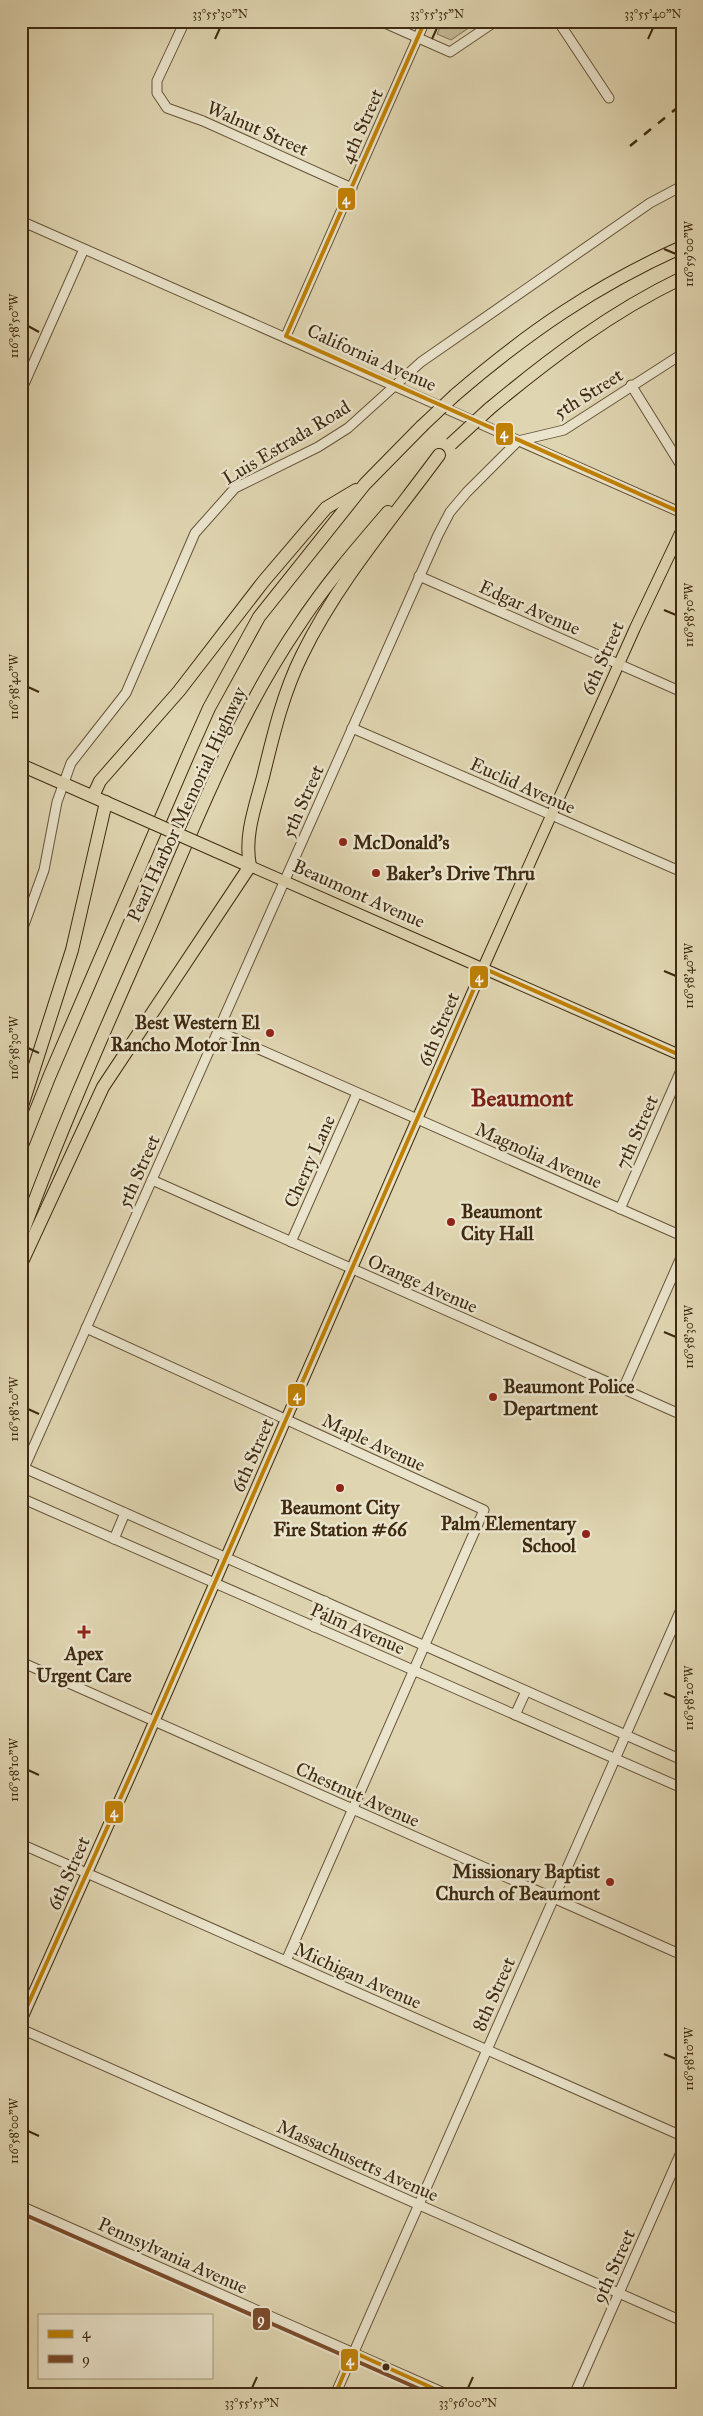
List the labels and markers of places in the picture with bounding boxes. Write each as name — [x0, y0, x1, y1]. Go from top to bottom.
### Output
place label: McDonald's — [353, 831, 450, 854]
marker: McDonald's — [337, 836, 349, 848]
place label: Baker's Drive Thru — [386, 862, 536, 885]
marker: Baker's Drive Thru — [370, 867, 382, 879]
place label: Best Western El Rancho Motor Inn — [111, 1011, 261, 1056]
marker: Best Western El Rancho Motor Inn — [264, 1027, 276, 1039]
place label: Beaumont City Hall — [461, 1200, 542, 1246]
marker: Beaumont City Hall — [445, 1216, 457, 1228]
place label: Beaumont Police Department — [503, 1375, 635, 1421]
marker: Beaumont Police Department — [487, 1391, 499, 1403]
marker: Beaumont City Fire Station #66 — [334, 1482, 346, 1494]
place label: Beaumont City Fire Station #66 — [273, 1496, 408, 1541]
place label: Palm Elementary School — [441, 1512, 577, 1557]
marker: Palm Elementary School — [580, 1528, 592, 1540]
marker: Apex Urgent Care — [77, 1625, 91, 1639]
place label: Apex Urgent Care — [36, 1642, 132, 1688]
place label: Missionary Baptist Church of Beaumont — [435, 1860, 600, 1905]
marker: Missionary Baptist Church of Beaumont — [604, 1876, 616, 1888]
unlabelled marker — [381, 2362, 391, 2372]

